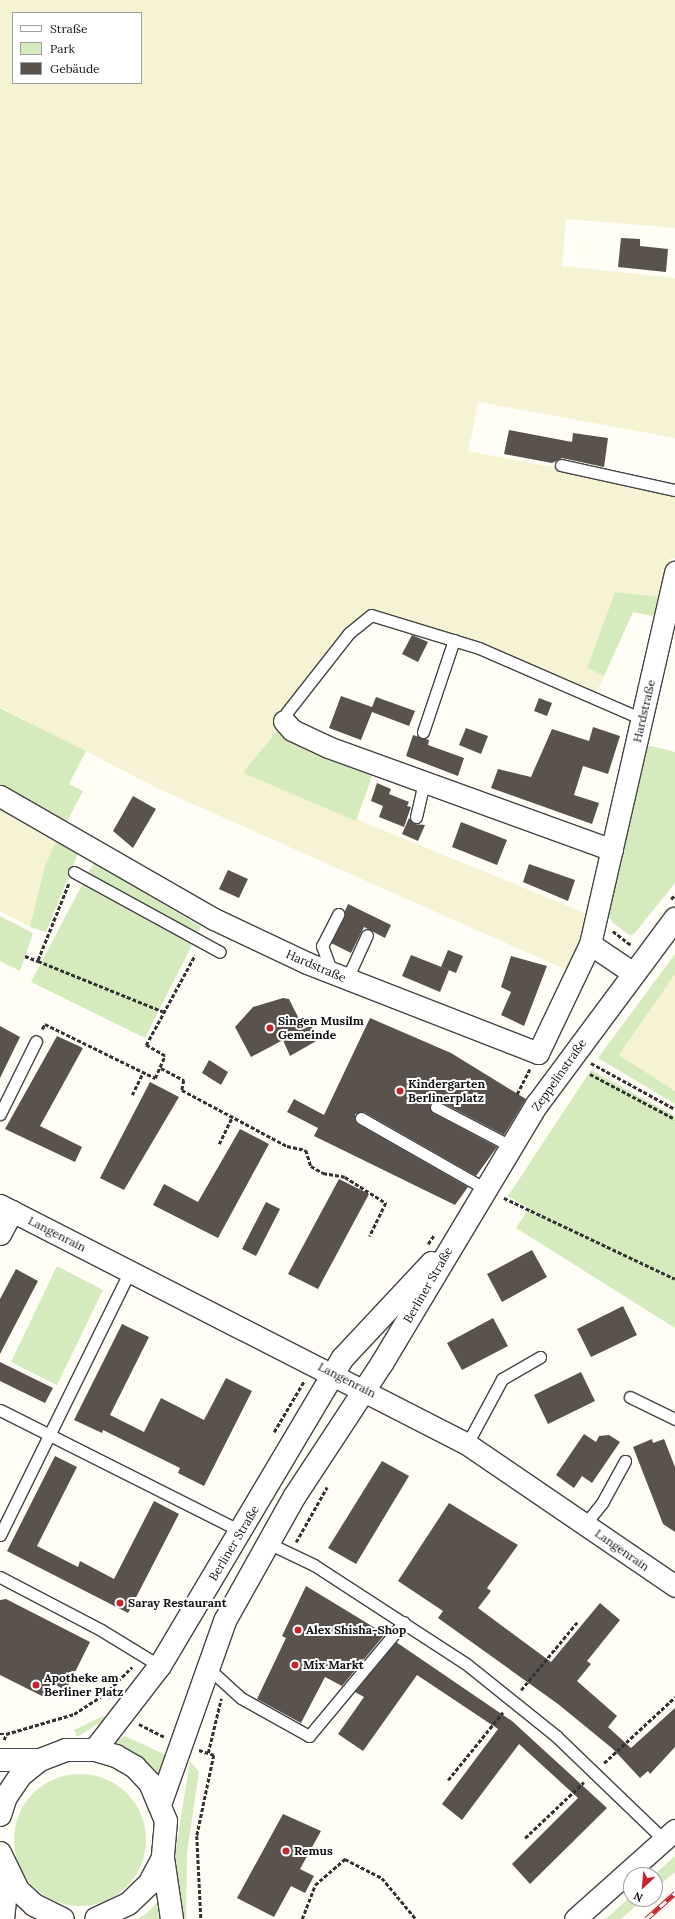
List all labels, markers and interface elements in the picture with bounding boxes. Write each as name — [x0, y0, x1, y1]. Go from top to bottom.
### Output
legend — [12, 12, 142, 84]
text: Straße — [50, 21, 87, 36]
text: Park — [50, 41, 75, 56]
text: Gebäude — [50, 61, 100, 76]
street label: Hardstraße — [630, 678, 658, 744]
street label: Hardstraße — [284, 947, 348, 985]
place label: Singen Musilm Gemeinde — [278, 1014, 364, 1042]
marker: Singen Musilm Gemeinde — [265, 1023, 275, 1033]
street label: Zeppelinstraße — [529, 1036, 589, 1114]
place label: Kindergarten Berlinerplatz — [408, 1077, 485, 1105]
marker: Kindergarten Berlinerplatz — [395, 1086, 405, 1096]
street label: Langenrain — [26, 1213, 88, 1255]
street label: Berliner Straße — [400, 1244, 456, 1326]
street label: Langenrain — [316, 1359, 378, 1401]
street label: Berliner Straße — [206, 1503, 262, 1583]
street label: Langenrain — [592, 1526, 652, 1574]
place label: Saray Restaurant — [128, 1596, 227, 1610]
marker: Saray Restaurant — [115, 1598, 125, 1608]
place label: Alex Shisha-Shop — [306, 1623, 406, 1637]
marker: Alex Shisha-Shop — [293, 1625, 303, 1635]
place label: Mix Markt — [303, 1658, 364, 1672]
marker: Mix Markt — [290, 1660, 300, 1670]
place label: Apotheke am Berliner Platz — [44, 1671, 123, 1699]
marker: Apotheke am Berliner Platz — [31, 1680, 41, 1690]
place label: Remus — [294, 1844, 333, 1858]
marker: Remus — [281, 1846, 291, 1856]
north arrow — [623, 1867, 663, 1907]
text: N — [631, 1889, 645, 1905]

